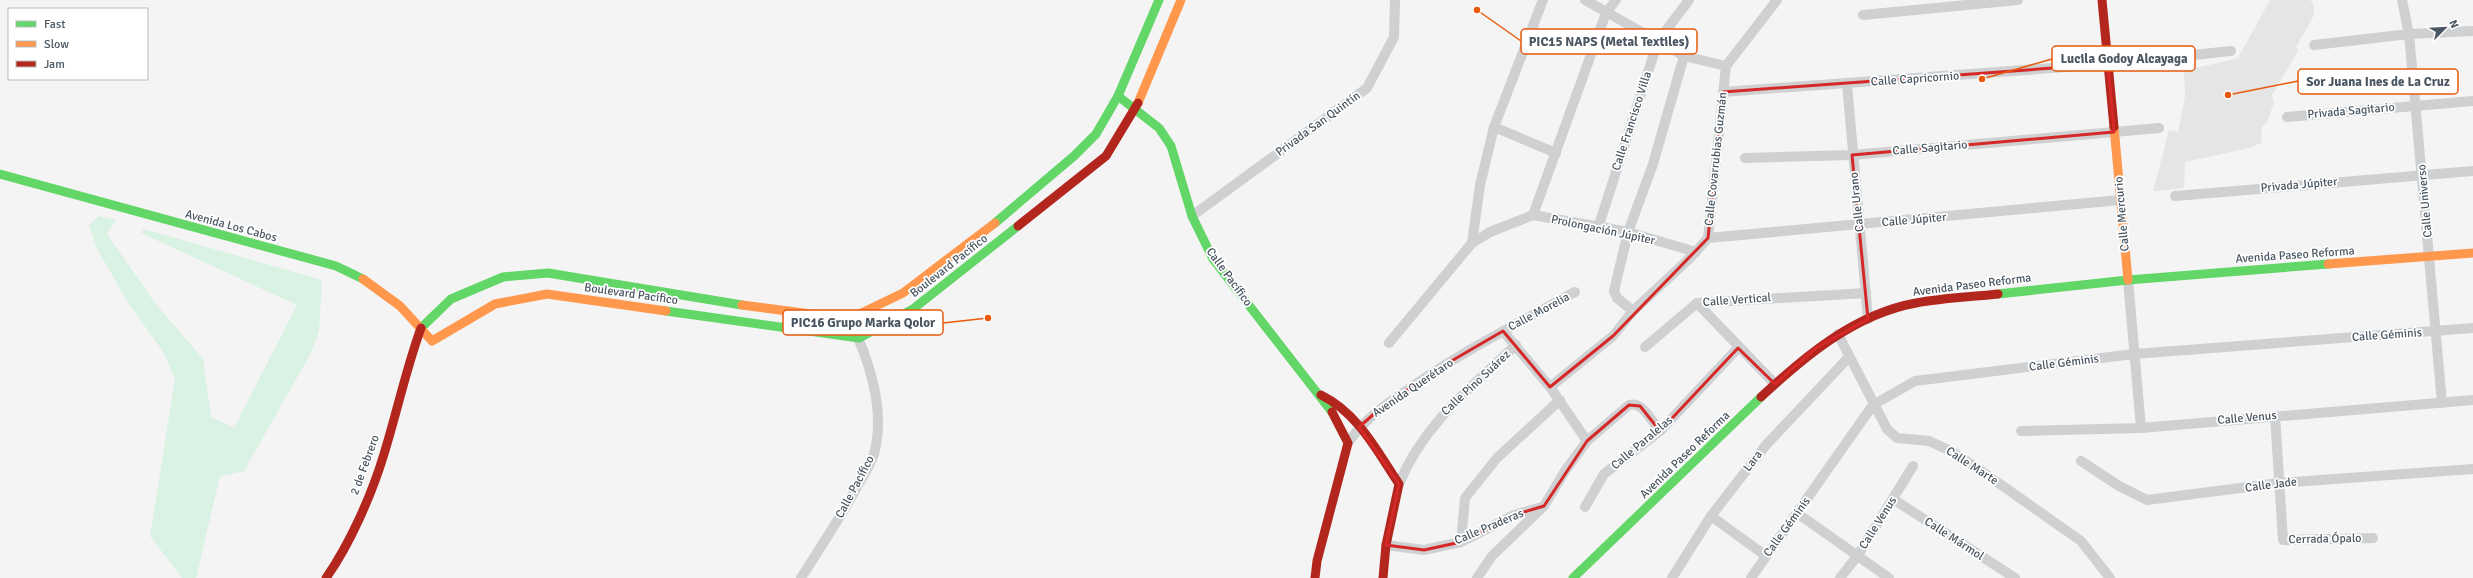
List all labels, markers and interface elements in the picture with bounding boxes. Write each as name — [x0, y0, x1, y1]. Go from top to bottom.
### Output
legend — [8, 8, 148, 80]
north arrow — [2425, 8, 2465, 48]
text: Fast — [44, 17, 65, 32]
text: N — [2446, 18, 2461, 30]
callout: PIC15 NAPS (Metal Textiles) — [1521, 29, 1697, 54]
text: PIC15 NAPS (Metal Textiles) — [1529, 34, 1689, 50]
text: Slow — [44, 37, 69, 52]
callout: Lucila Godoy Alcayaga — [2052, 46, 2195, 71]
text: Lucila Godoy Alcayaga — [2060, 51, 2188, 67]
text: Jam — [44, 57, 65, 72]
street label: Calle Capricornio — [1870, 68, 1960, 90]
street label: Calle Francisco Villa — [1609, 69, 1655, 173]
callout: Sor Juana Ines de La Cruz — [2298, 69, 2458, 94]
text: Sor Juana Ines de La Cruz — [2306, 74, 2450, 90]
street label: Privada San Quintín — [1273, 88, 1363, 160]
street label: Calle Covarrubias Guzmán — [1702, 91, 1730, 227]
street label: Privada Sagitario — [2307, 100, 2395, 122]
street label: Calle Sagitario — [1892, 137, 1968, 159]
street label: Calle Universo — [2414, 164, 2436, 238]
street label: Calle Urano — [1846, 171, 1868, 233]
street label: Privada Júpiter — [2260, 174, 2339, 196]
street label: Calle Mercurio — [2111, 176, 2133, 252]
street label: Avenida Los Cabos — [183, 207, 279, 245]
street label: Calle Júpiter — [1881, 210, 1947, 230]
street label: Prolongación Júpiter — [1550, 212, 1657, 248]
street label: Boulevard Pacífico — [907, 231, 991, 301]
street label: Avenida Paseo Reforma — [2235, 243, 2355, 267]
street label: Calle Pacífico — [1203, 245, 1255, 309]
street label: Avenida Paseo Reforma — [1912, 270, 2032, 300]
street label: Boulevard Pacífico — [583, 280, 679, 308]
street label: Calle Morelia — [1506, 290, 1572, 334]
street label: Calle Vertical — [1702, 290, 1772, 310]
callout: PIC16 Grupo Marka Qolor — [783, 310, 943, 335]
text: PIC16 Grupo Marka Qolor — [791, 315, 936, 331]
street label: Calle Géminis — [2351, 325, 2423, 345]
street label: Calle Pino Suárez — [1438, 347, 1514, 419]
street label: Calle Géminis — [2028, 351, 2100, 375]
street label: Avenida Querétaro — [1370, 355, 1456, 421]
street label: Avenida Paseo Reforma — [1637, 408, 1733, 502]
street label: Calle Venus — [2217, 408, 2277, 428]
street label: Calle Paralelas — [1608, 413, 1676, 473]
street label: 2 de Febrero — [347, 433, 383, 497]
street label: Calle Marte — [1943, 444, 2001, 488]
street label: Lara — [1740, 447, 1766, 475]
street label: Calle Pacífico — [832, 453, 878, 521]
street label: Calle Jade — [2244, 474, 2298, 496]
street label: Calle Géminis — [1760, 494, 1814, 560]
street label: Calle Venus — [1856, 494, 1900, 552]
street label: Calle Praderas — [1452, 506, 1526, 548]
street label: Calle Mármol — [1921, 514, 1987, 564]
street label: Cerrada Ópalo — [2288, 531, 2362, 547]

